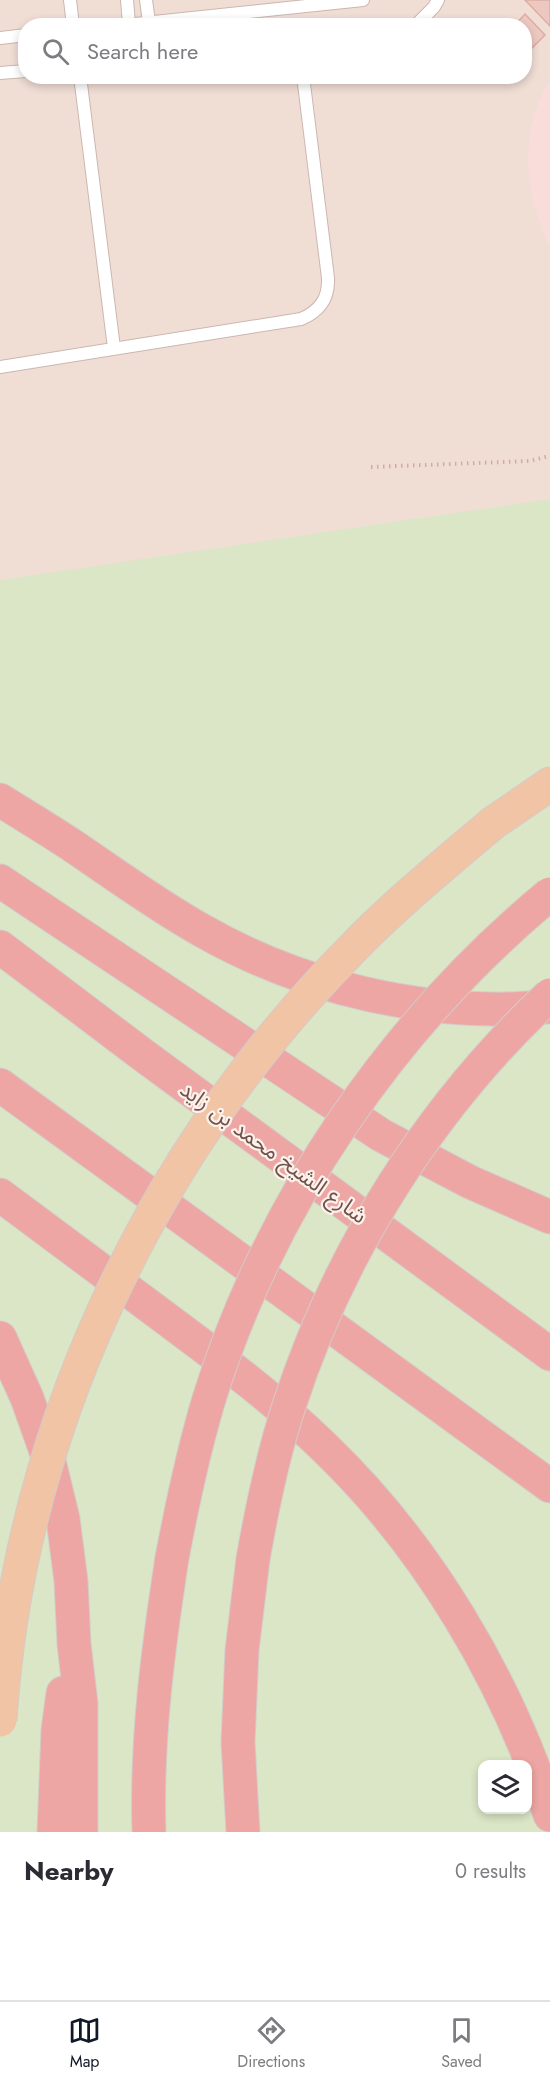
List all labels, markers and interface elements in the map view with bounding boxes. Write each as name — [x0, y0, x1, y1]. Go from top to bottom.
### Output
search box — [18, 18, 532, 84]
icon: search — [39, 35, 72, 68]
text: Search here — [87, 35, 198, 67]
street label: شارع الشيخ محمد بن زايد — [173, 1073, 374, 1232]
map controls — [478, 1760, 532, 1814]
button: layers — [478, 1760, 532, 1814]
text: Nearby — [24, 1852, 113, 1890]
text: 0 results — [455, 1857, 526, 1886]
tab: Map — [68, 2014, 101, 2073]
tab: Directions — [237, 2014, 305, 2073]
tab: Saved — [441, 2014, 482, 2073]

